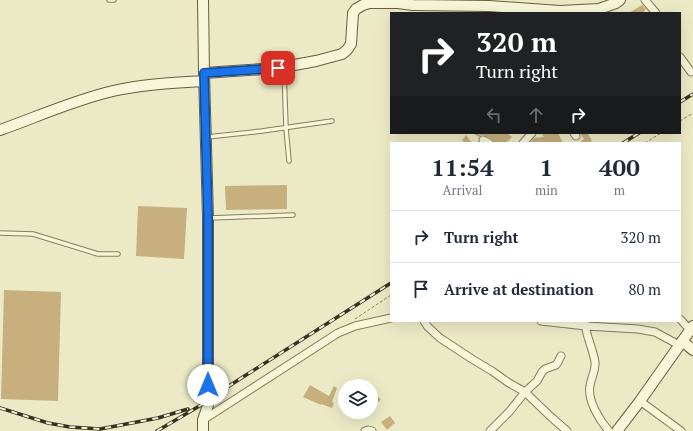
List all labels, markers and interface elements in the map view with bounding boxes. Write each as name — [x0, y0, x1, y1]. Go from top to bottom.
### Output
text: 320 m — [476, 23, 557, 60]
icon: right — [410, 28, 462, 80]
pin — [261, 51, 295, 85]
icon: arrive — [267, 57, 289, 79]
text: Turn right — [476, 59, 558, 83]
icon: left — [483, 104, 505, 126]
icon: ahead — [525, 104, 547, 126]
icon: right — [567, 104, 589, 126]
text: 11:54 — [431, 151, 494, 183]
text: 1 — [540, 151, 553, 183]
text: 400 — [599, 151, 640, 183]
text: Arrival — [443, 181, 482, 199]
text: min — [535, 181, 558, 199]
text: m — [614, 181, 625, 199]
icon: right — [410, 226, 432, 248]
text: Turn right — [444, 227, 519, 247]
text: 320 m — [620, 227, 661, 247]
icon: arrive — [410, 278, 432, 300]
text: Arrive at destination — [444, 279, 594, 299]
text: 80 m — [628, 279, 661, 299]
position arrow — [187, 364, 229, 406]
map controls — [338, 379, 378, 419]
button: layers — [338, 379, 378, 419]

